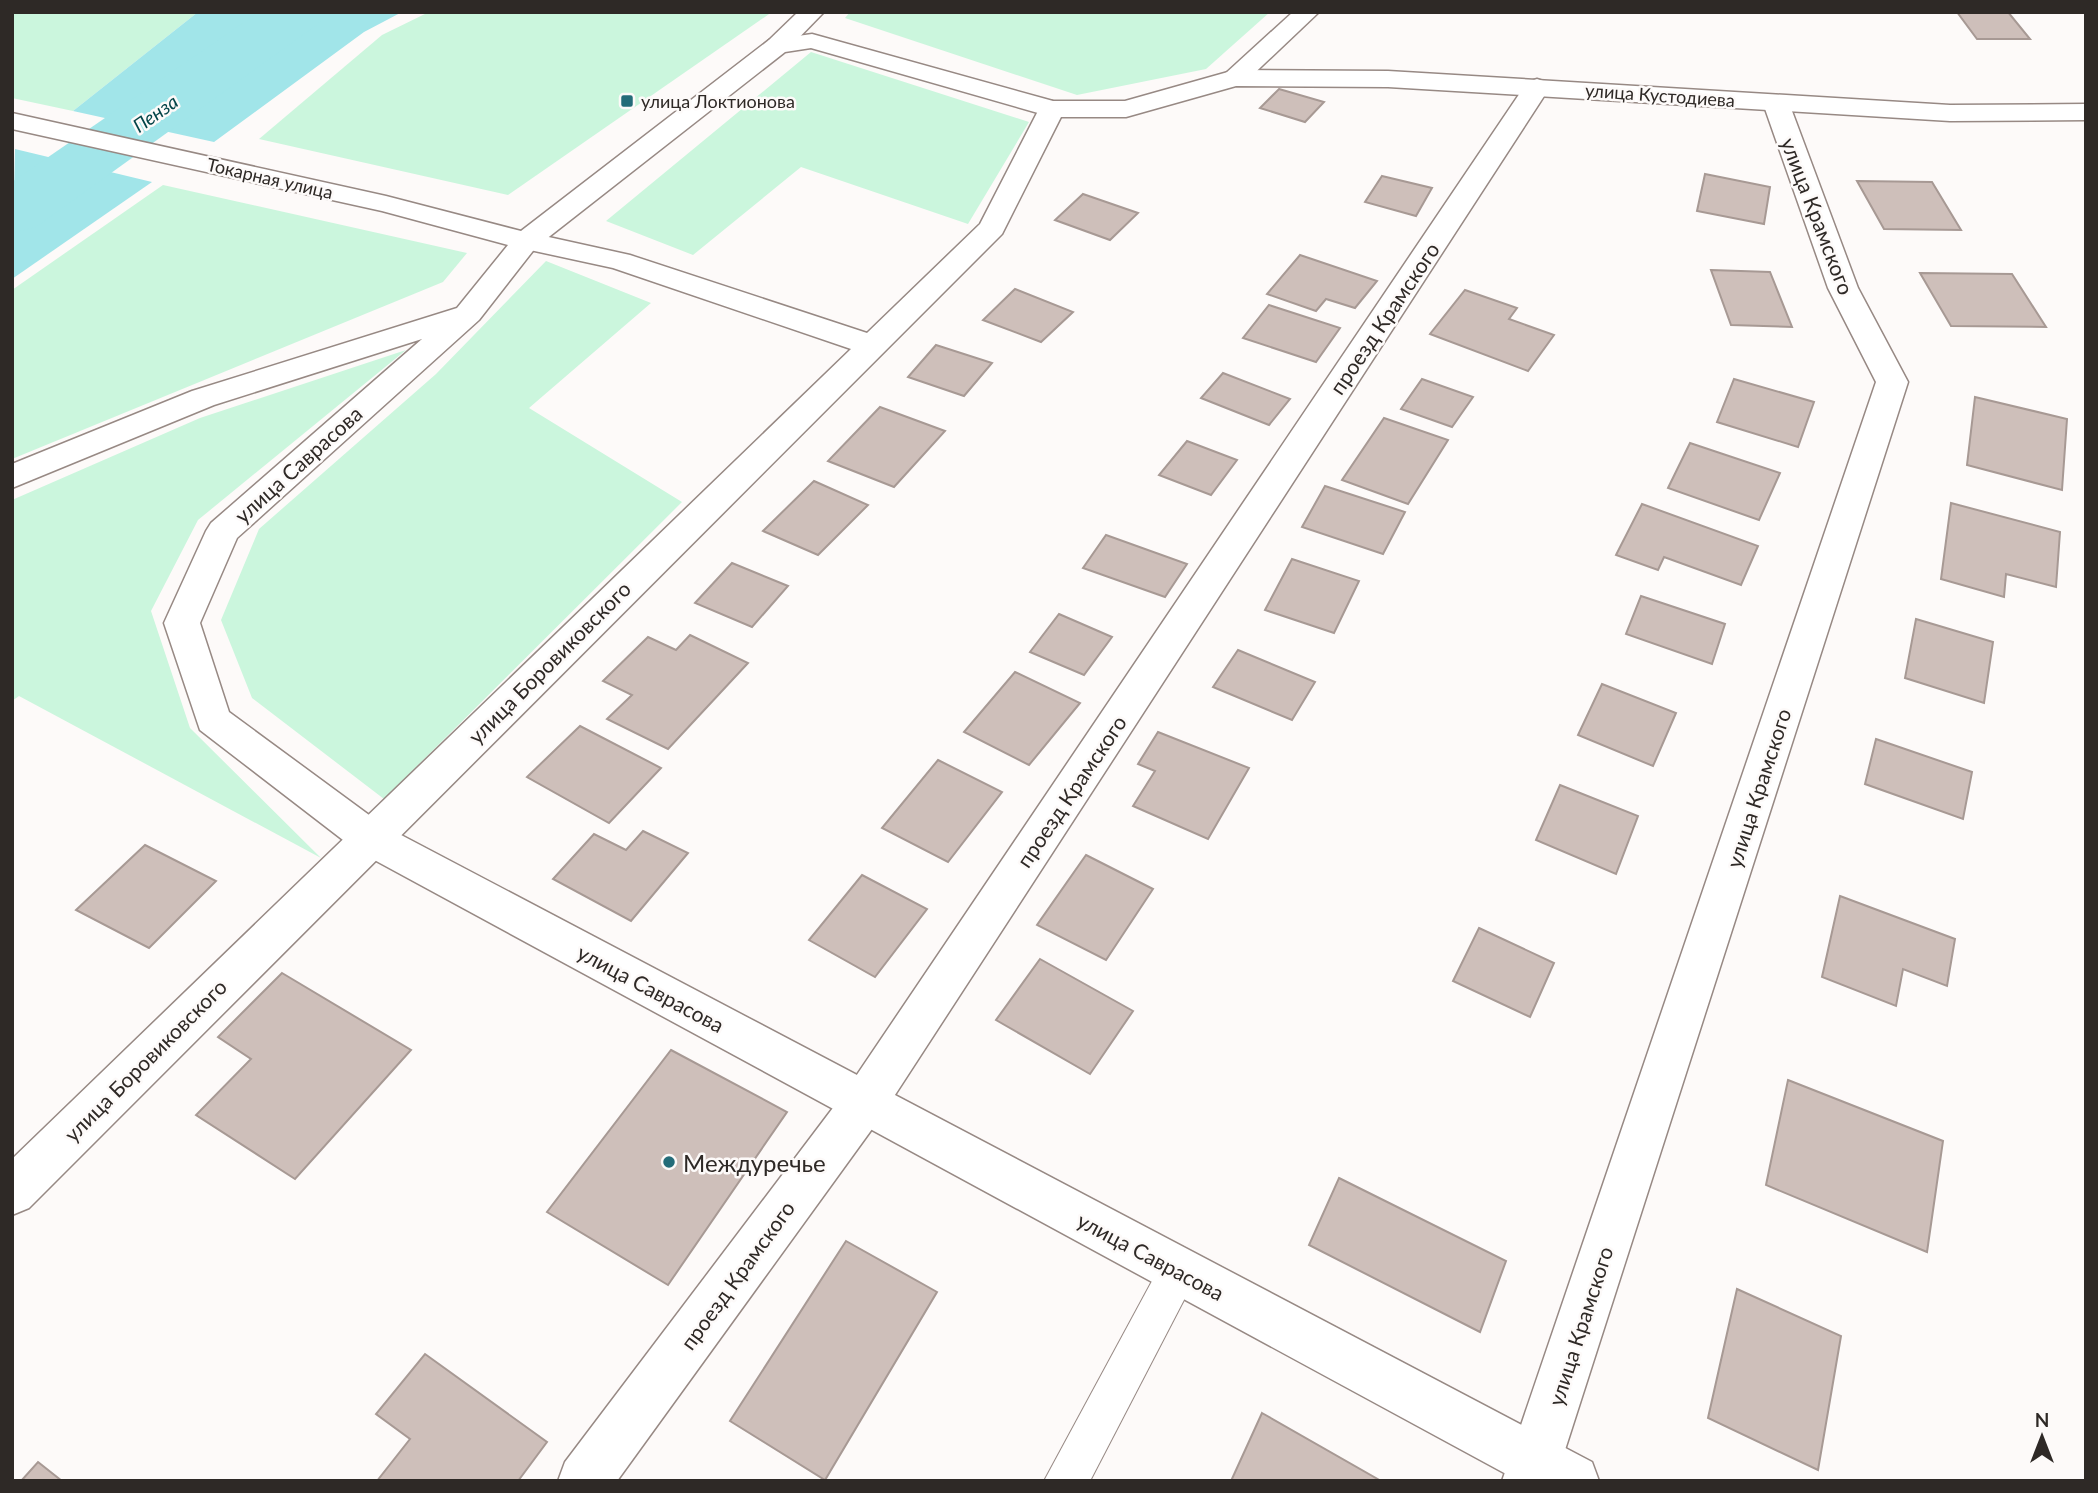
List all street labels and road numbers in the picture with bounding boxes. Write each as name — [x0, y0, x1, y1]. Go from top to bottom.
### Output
street label: улица Кустодиева — [1584, 79, 1736, 111]
street label: улица Крамского — [1777, 134, 1859, 298]
street label: Токарная улица — [205, 153, 335, 203]
street label: проезд Крамского — [1324, 237, 1444, 399]
street label: улица Саврасова — [229, 400, 367, 528]
street label: улица Боровиковского — [463, 576, 635, 748]
street label: улица Крамского — [1720, 705, 1796, 871]
street label: проезд Крамского — [1011, 710, 1131, 872]
street label: улица Саврасова — [573, 939, 729, 1037]
street label: улица Боровиковского — [59, 974, 231, 1146]
street label: проезд Крамского — [675, 1196, 799, 1354]
street label: улица Саврасова — [1073, 1207, 1229, 1305]
street label: улица Крамского — [1542, 1243, 1618, 1409]

